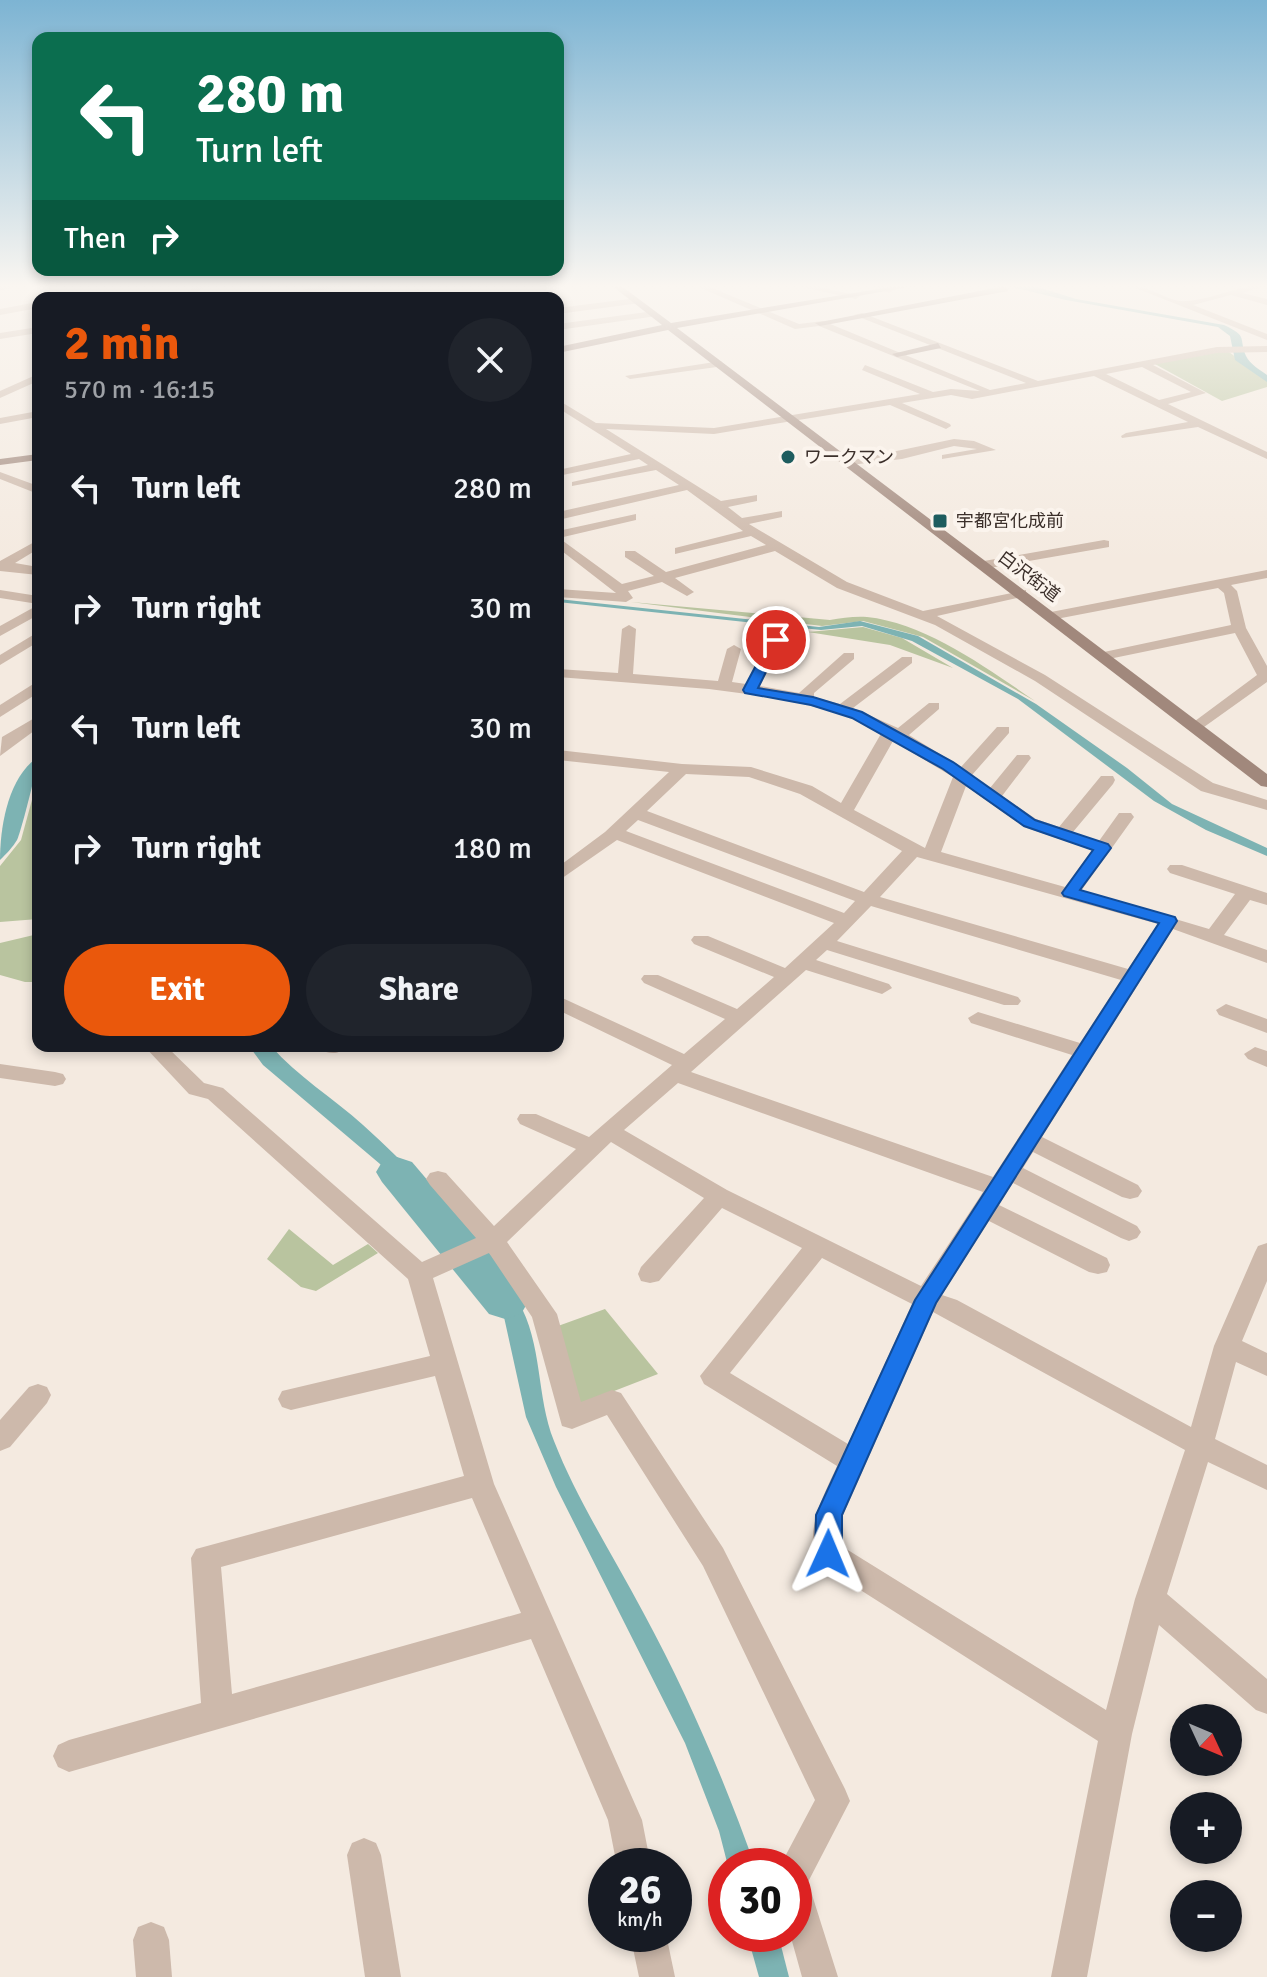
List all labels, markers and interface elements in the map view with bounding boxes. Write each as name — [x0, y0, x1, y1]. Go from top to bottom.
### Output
text: 280 m — [196, 59, 344, 128]
icon: left — [64, 64, 168, 168]
text: Turn left — [196, 128, 323, 173]
icon: right — [142, 216, 186, 260]
text: Then — [64, 220, 126, 257]
text: 2 min — [64, 314, 180, 373]
button: close — [448, 318, 532, 402]
text: 570 m · 16:15 — [64, 374, 215, 406]
place label: ワークマン — [804, 446, 894, 468]
marker: ワークマン — [779, 448, 797, 466]
icon: left — [64, 466, 108, 510]
text: Turn left — [132, 470, 241, 507]
text: 280 m — [453, 470, 532, 507]
place label: 宇都宮化成前 — [956, 510, 1064, 532]
marker: 宇都宮化成前 — [931, 512, 949, 530]
street label: 白沢街道 — [994, 546, 1064, 606]
icon: right — [64, 586, 108, 630]
text: Turn right — [132, 590, 261, 627]
text: 30 m — [469, 590, 532, 627]
pin — [742, 606, 810, 674]
icon: arrive — [754, 618, 798, 662]
icon: left — [64, 706, 108, 750]
text: Turn left — [132, 710, 241, 747]
text: 30 m — [469, 710, 532, 747]
icon: right — [64, 826, 108, 870]
text: Turn right — [132, 830, 261, 867]
text: 180 m — [453, 830, 532, 867]
button: Exit — [64, 944, 290, 1036]
button: Share — [306, 944, 532, 1036]
position arrow — [786, 1512, 870, 1596]
north arrow — [1170, 1704, 1242, 1776]
map controls — [1170, 1704, 1242, 1952]
button: + — [1170, 1792, 1242, 1864]
speed limit sign: 30 — [708, 1848, 812, 1952]
text: 26 — [618, 1865, 662, 1915]
button: − — [1170, 1880, 1242, 1952]
text: km/h — [617, 1907, 663, 1932]

